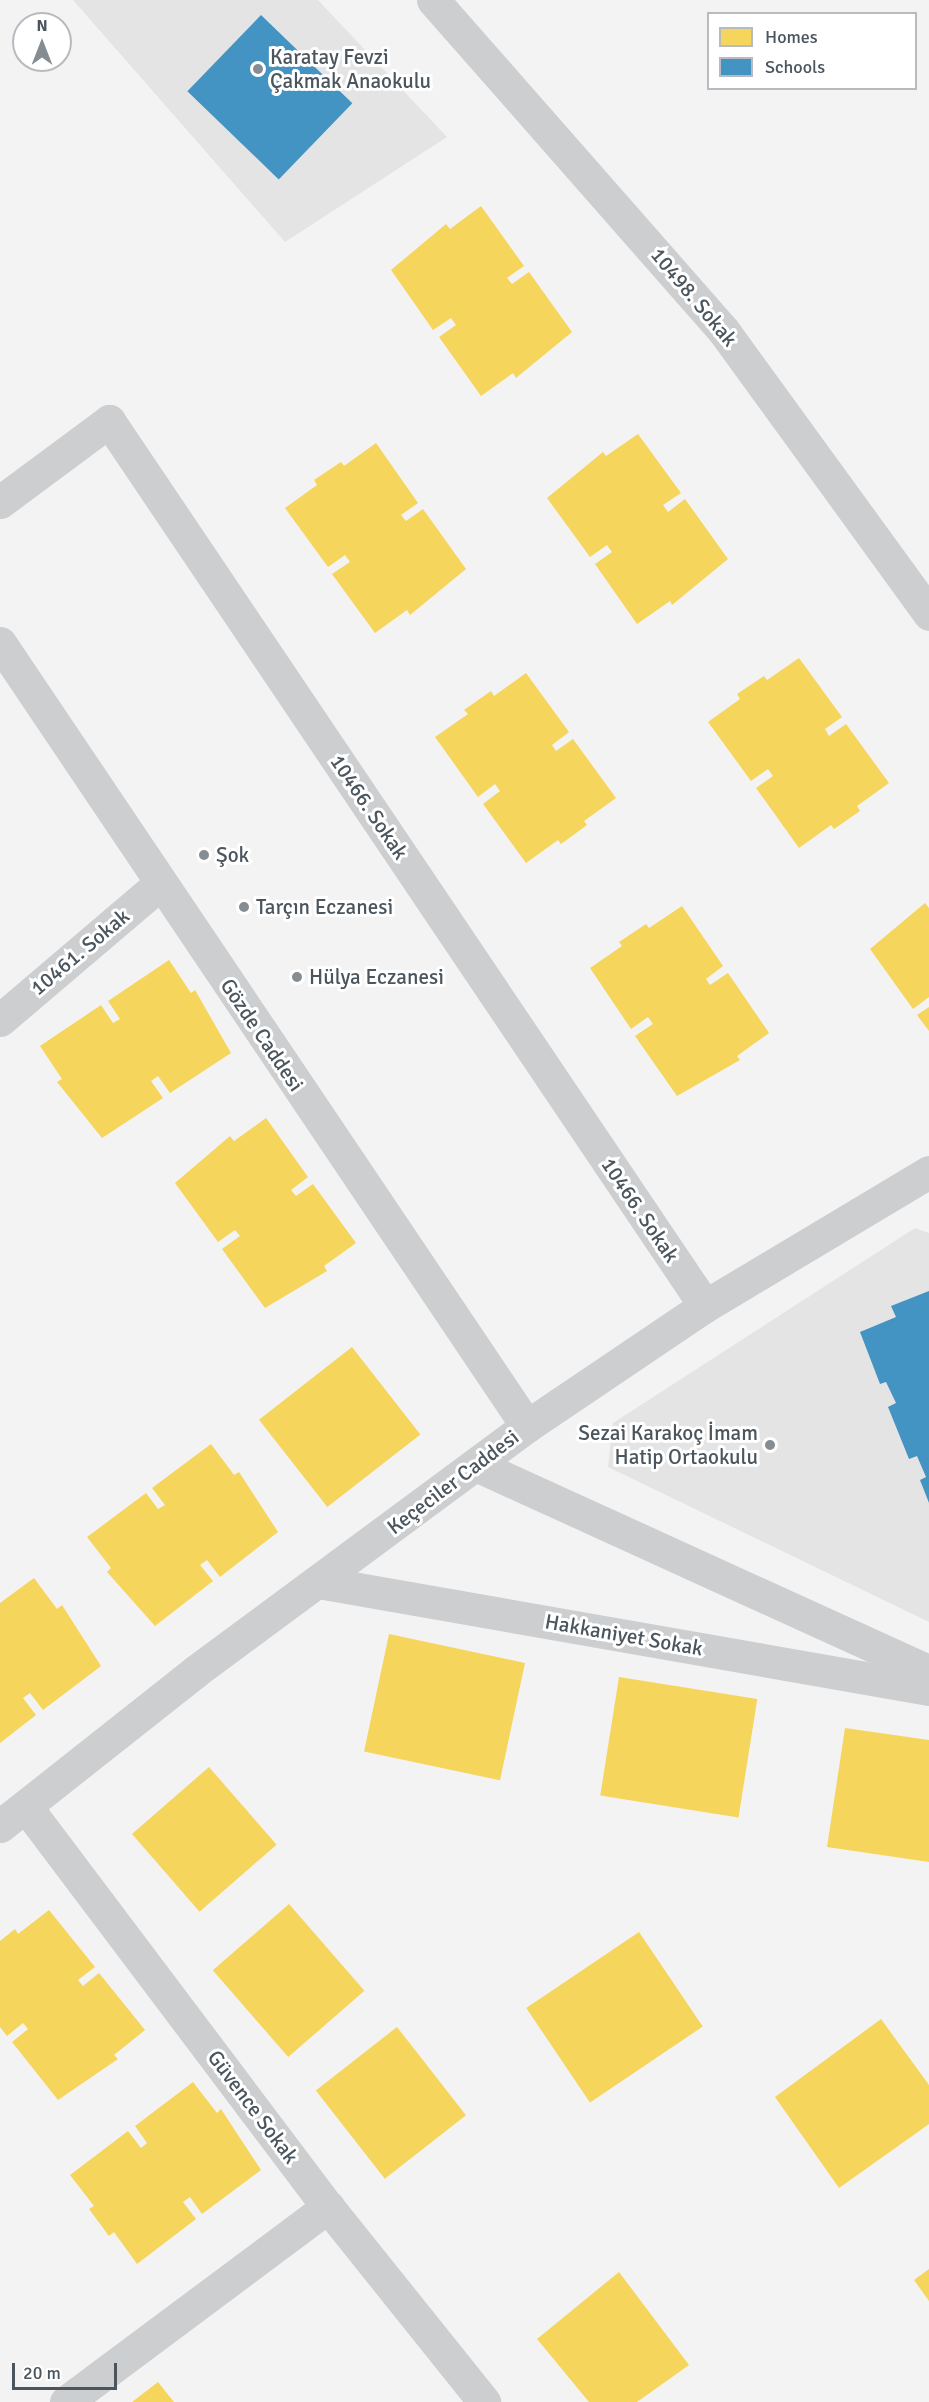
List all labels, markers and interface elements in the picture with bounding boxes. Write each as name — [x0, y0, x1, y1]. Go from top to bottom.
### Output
north arrow — [12, 12, 72, 72]
legend — [707, 12, 917, 90]
text: N — [36, 16, 48, 36]
text: Homes — [765, 26, 818, 48]
place label: Karatay Fevzi Çakmak Anaokulu — [270, 44, 431, 94]
text: Schools — [765, 56, 825, 78]
marker: Karatay Fevzi Çakmak Anaokulu — [251, 62, 265, 76]
street label: 10498. Sokak — [645, 243, 743, 351]
street label: 10466. Sokak — [325, 750, 413, 864]
place label: Şok — [216, 842, 249, 868]
marker: Şok — [197, 848, 211, 862]
place label: Tarçın Eczanesi — [256, 894, 393, 920]
marker: Tarçın Eczanesi — [237, 900, 251, 914]
street label: 10461. Sokak — [26, 903, 134, 1001]
place label: Hülya Eczanesi — [309, 964, 444, 990]
marker: Hülya Eczanesi — [290, 970, 304, 984]
street label: Gözde Caddesi — [215, 974, 309, 1096]
street label: 10466. Sokak — [596, 1153, 684, 1267]
place label: Sezai Karakoç İmam Hatip Ortaokulu — [578, 1420, 758, 1470]
street label: Keçeciler Caddesi — [382, 1424, 524, 1540]
marker: Sezai Karakoç İmam Hatip Ortaokulu — [763, 1438, 777, 1452]
street label: Hakkaniyet Sokak — [543, 1609, 705, 1661]
street label: Güvence Sokak — [202, 2045, 304, 2169]
scale bar — [15, 2351, 120, 2389]
text: 20 m — [23, 2362, 61, 2384]

